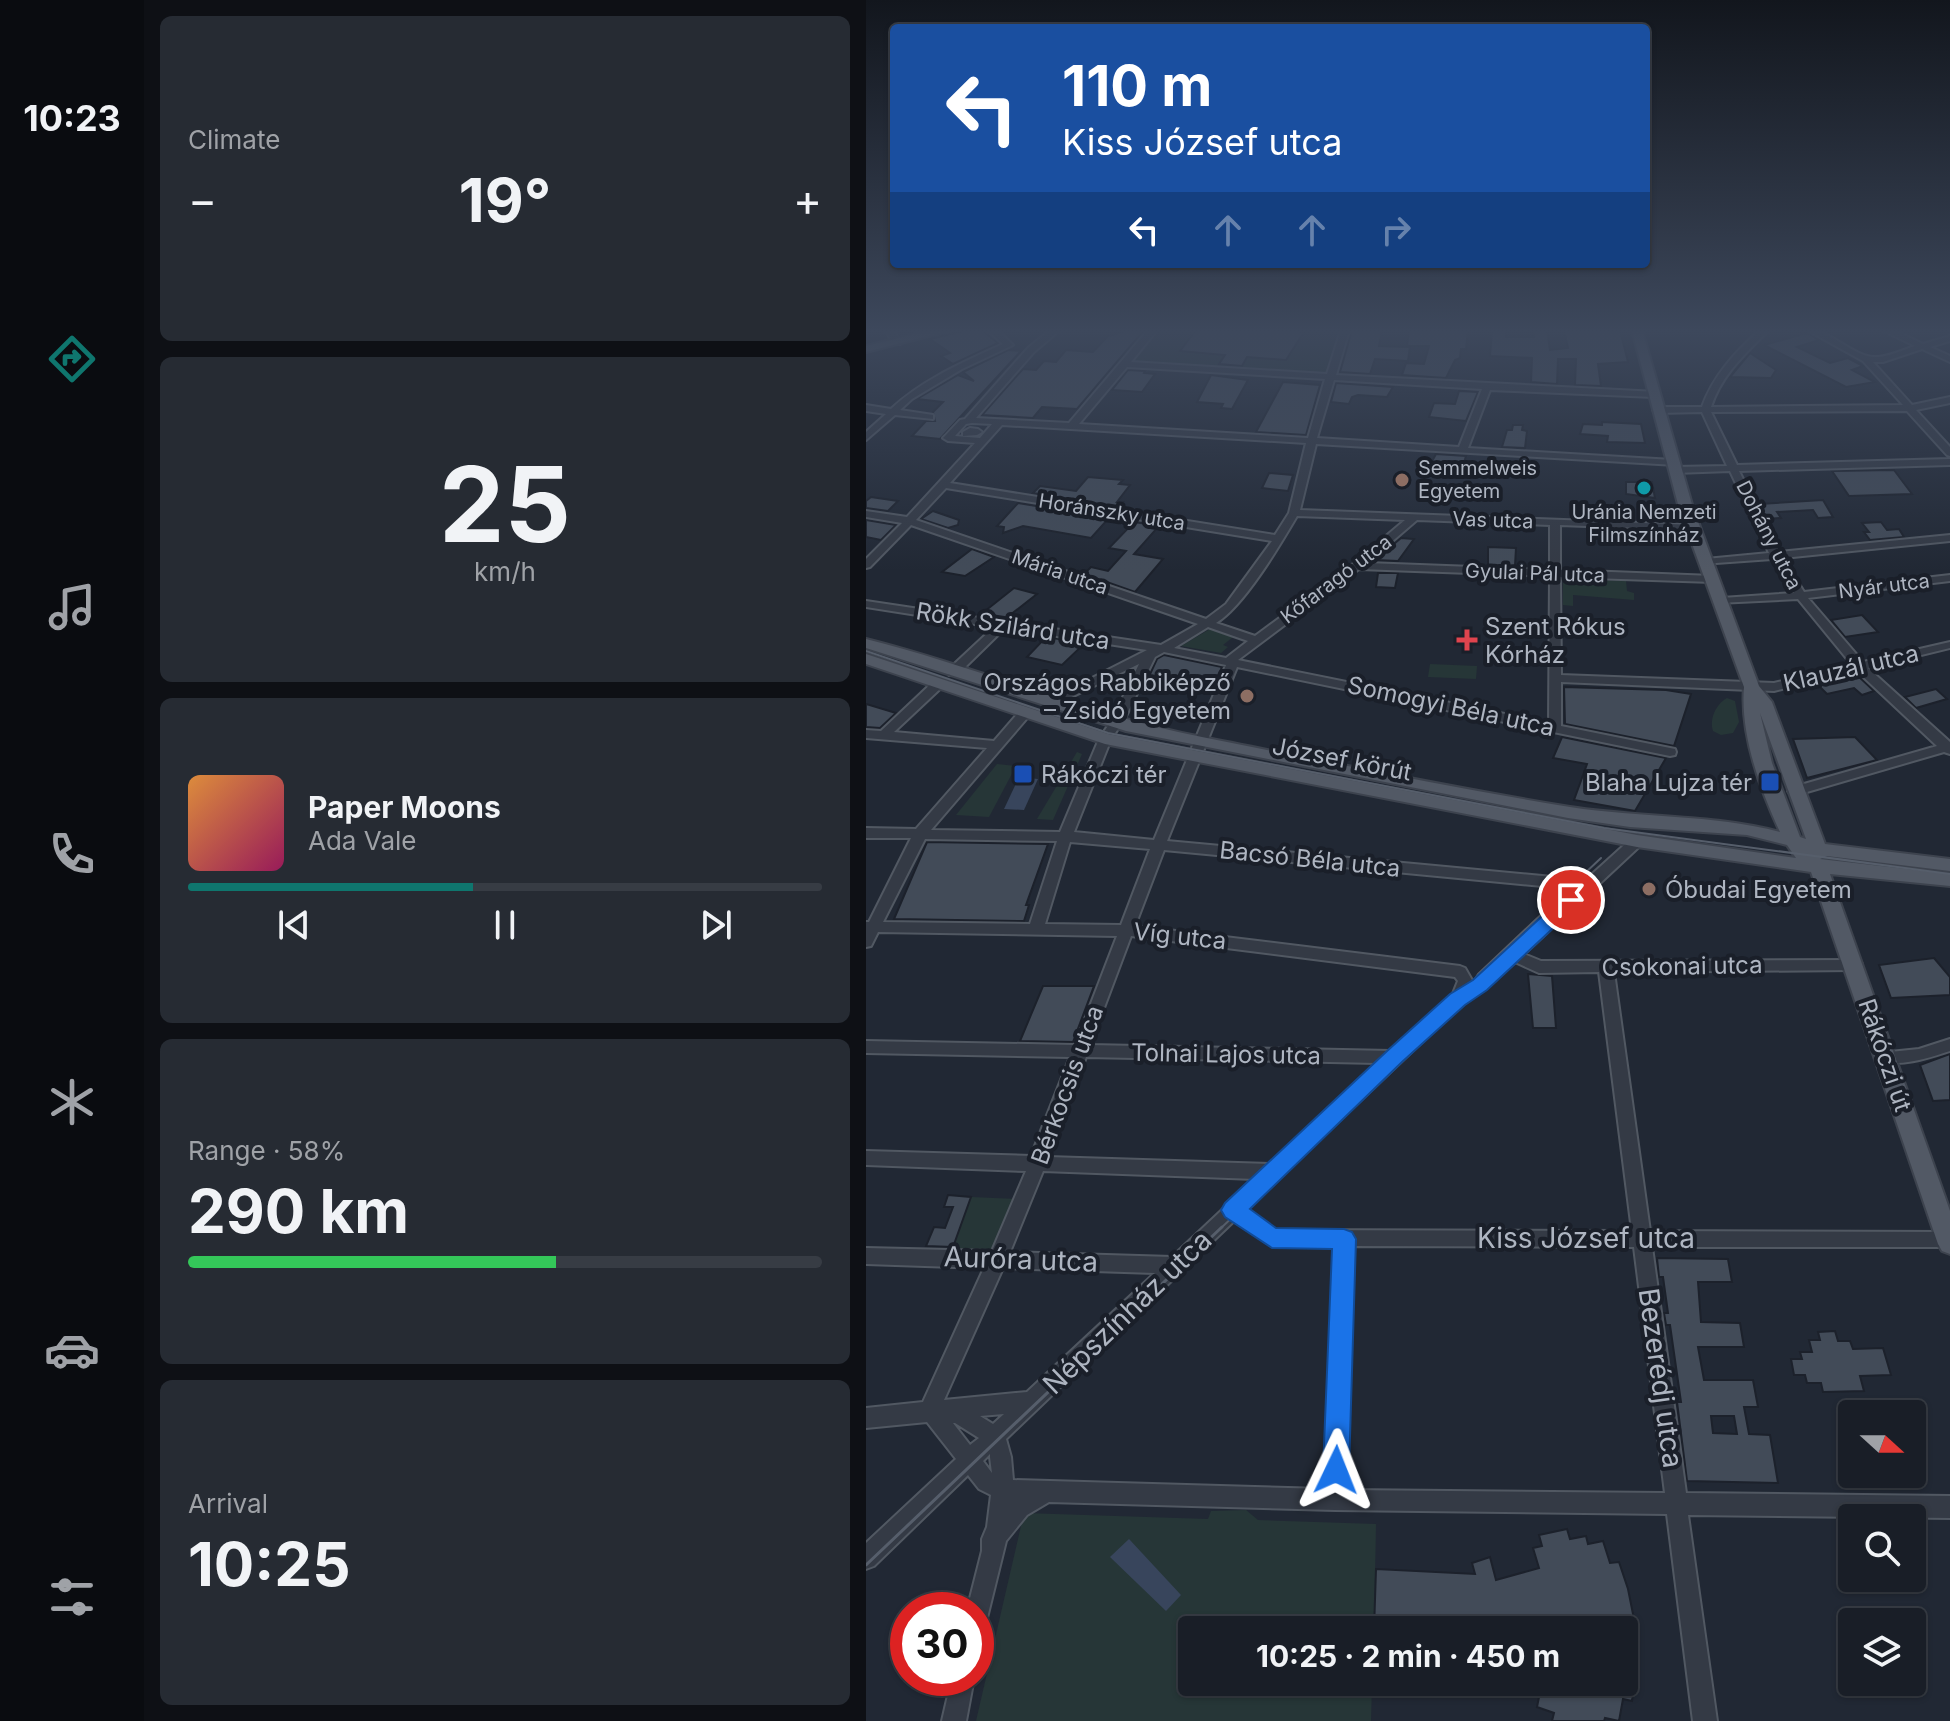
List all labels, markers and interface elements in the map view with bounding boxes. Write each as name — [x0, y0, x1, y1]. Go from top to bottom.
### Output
text: 110 m — [1062, 52, 1212, 120]
icon: left — [930, 56, 1034, 160]
text: 10:23 — [23, 96, 121, 140]
text: Kiss József utca — [1062, 120, 1342, 164]
text: Climate — [188, 124, 280, 155]
text: 19° — [459, 164, 551, 236]
text: − — [188, 173, 217, 227]
text: + — [793, 173, 822, 227]
icon: left — [1122, 208, 1166, 252]
icon: ahead — [1206, 208, 1250, 252]
icon: ahead — [1290, 208, 1334, 252]
icon: right — [1374, 208, 1418, 252]
icon: directions — [44, 331, 100, 387]
text: 25 — [439, 441, 571, 567]
place label: Semmelweis Egyetem — [1418, 456, 1537, 503]
marker: Semmelweis Egyetem — [1393, 471, 1411, 489]
street label: Dohány utca — [1731, 477, 1807, 593]
marker: Uránia Nemzeti Filmszínház — [1635, 479, 1653, 497]
street label: Horánszky utca — [1037, 489, 1187, 535]
place label: Uránia Nemzeti Filmszínház — [1571, 500, 1717, 547]
street label: Vas utca — [1452, 507, 1534, 533]
street label: Kőfaragó utca — [1276, 530, 1396, 628]
street label: Mária utca — [1009, 544, 1111, 600]
text: km/h — [474, 556, 536, 587]
street label: Gyulai Pál utca — [1465, 559, 1605, 587]
street label: Nyár utca — [1837, 569, 1931, 603]
icon: music — [44, 579, 100, 635]
street label: Rökk Szilárd utca — [914, 596, 1112, 656]
place label: Szent Rókus Kórház — [1485, 612, 1626, 669]
marker: Szent Rókus Kórház — [1456, 629, 1478, 651]
street label: Klauzál utca — [1780, 638, 1922, 698]
place label: Országos Rabbiképző – Zsidó Egyetem — [983, 668, 1231, 725]
street label: Somogyi Béla utca — [1345, 670, 1557, 742]
marker: Országos Rabbiképző – Zsidó Egyetem — [1238, 687, 1256, 705]
street label: József körút — [1270, 731, 1414, 787]
place label: Rákóczi tér — [1041, 760, 1167, 789]
marker: Rákóczi tér — [1012, 763, 1034, 785]
place label: Blaha Lujza tér — [1585, 768, 1752, 797]
marker: Blaha Lujza tér — [1759, 771, 1781, 793]
text: Paper Moons — [308, 789, 501, 825]
text: Ada Vale — [308, 825, 416, 856]
icon: phone — [44, 826, 100, 882]
street label: Bacsó Béla utca — [1218, 835, 1402, 883]
pin — [1537, 866, 1605, 934]
place label: Óbudai Egyetem — [1665, 875, 1852, 904]
icon: arrive — [1549, 878, 1593, 922]
marker: Óbudai Egyetem — [1640, 880, 1658, 898]
icon: previous — [272, 903, 316, 947]
icon: pause — [483, 903, 527, 947]
icon: next — [694, 903, 738, 947]
street label: Víg utca — [1132, 917, 1228, 955]
street label: Csokonai utca — [1601, 950, 1763, 982]
street label: Rákóczi út — [1852, 995, 1918, 1115]
street label: Bérkocsis utca — [1025, 1002, 1109, 1168]
street label: Tolnai Lajos utca — [1131, 1038, 1321, 1070]
icon: climate — [44, 1074, 100, 1130]
text: Range · 58% — [188, 1135, 345, 1166]
text: 290 km — [188, 1175, 409, 1247]
street label: Kiss József utca — [1477, 1221, 1695, 1255]
street label: Népszínház utca — [1036, 1223, 1218, 1401]
street label: Auróra utca — [943, 1239, 1099, 1279]
street label: Bezerédj utca — [1632, 1286, 1690, 1470]
icon: car — [44, 1322, 100, 1378]
north arrow — [1838, 1400, 1926, 1488]
map controls — [1838, 1400, 1926, 1696]
position arrow — [1294, 1428, 1378, 1512]
text: Arrival — [188, 1488, 268, 1519]
button: search — [1838, 1504, 1926, 1592]
text: 10:25 — [188, 1528, 351, 1600]
icon: filters — [44, 1569, 100, 1625]
speed limit sign: 30 — [890, 1592, 994, 1696]
button: layers — [1838, 1608, 1926, 1696]
text: 10:25 · 2 min · 450 m — [1256, 1638, 1560, 1674]

